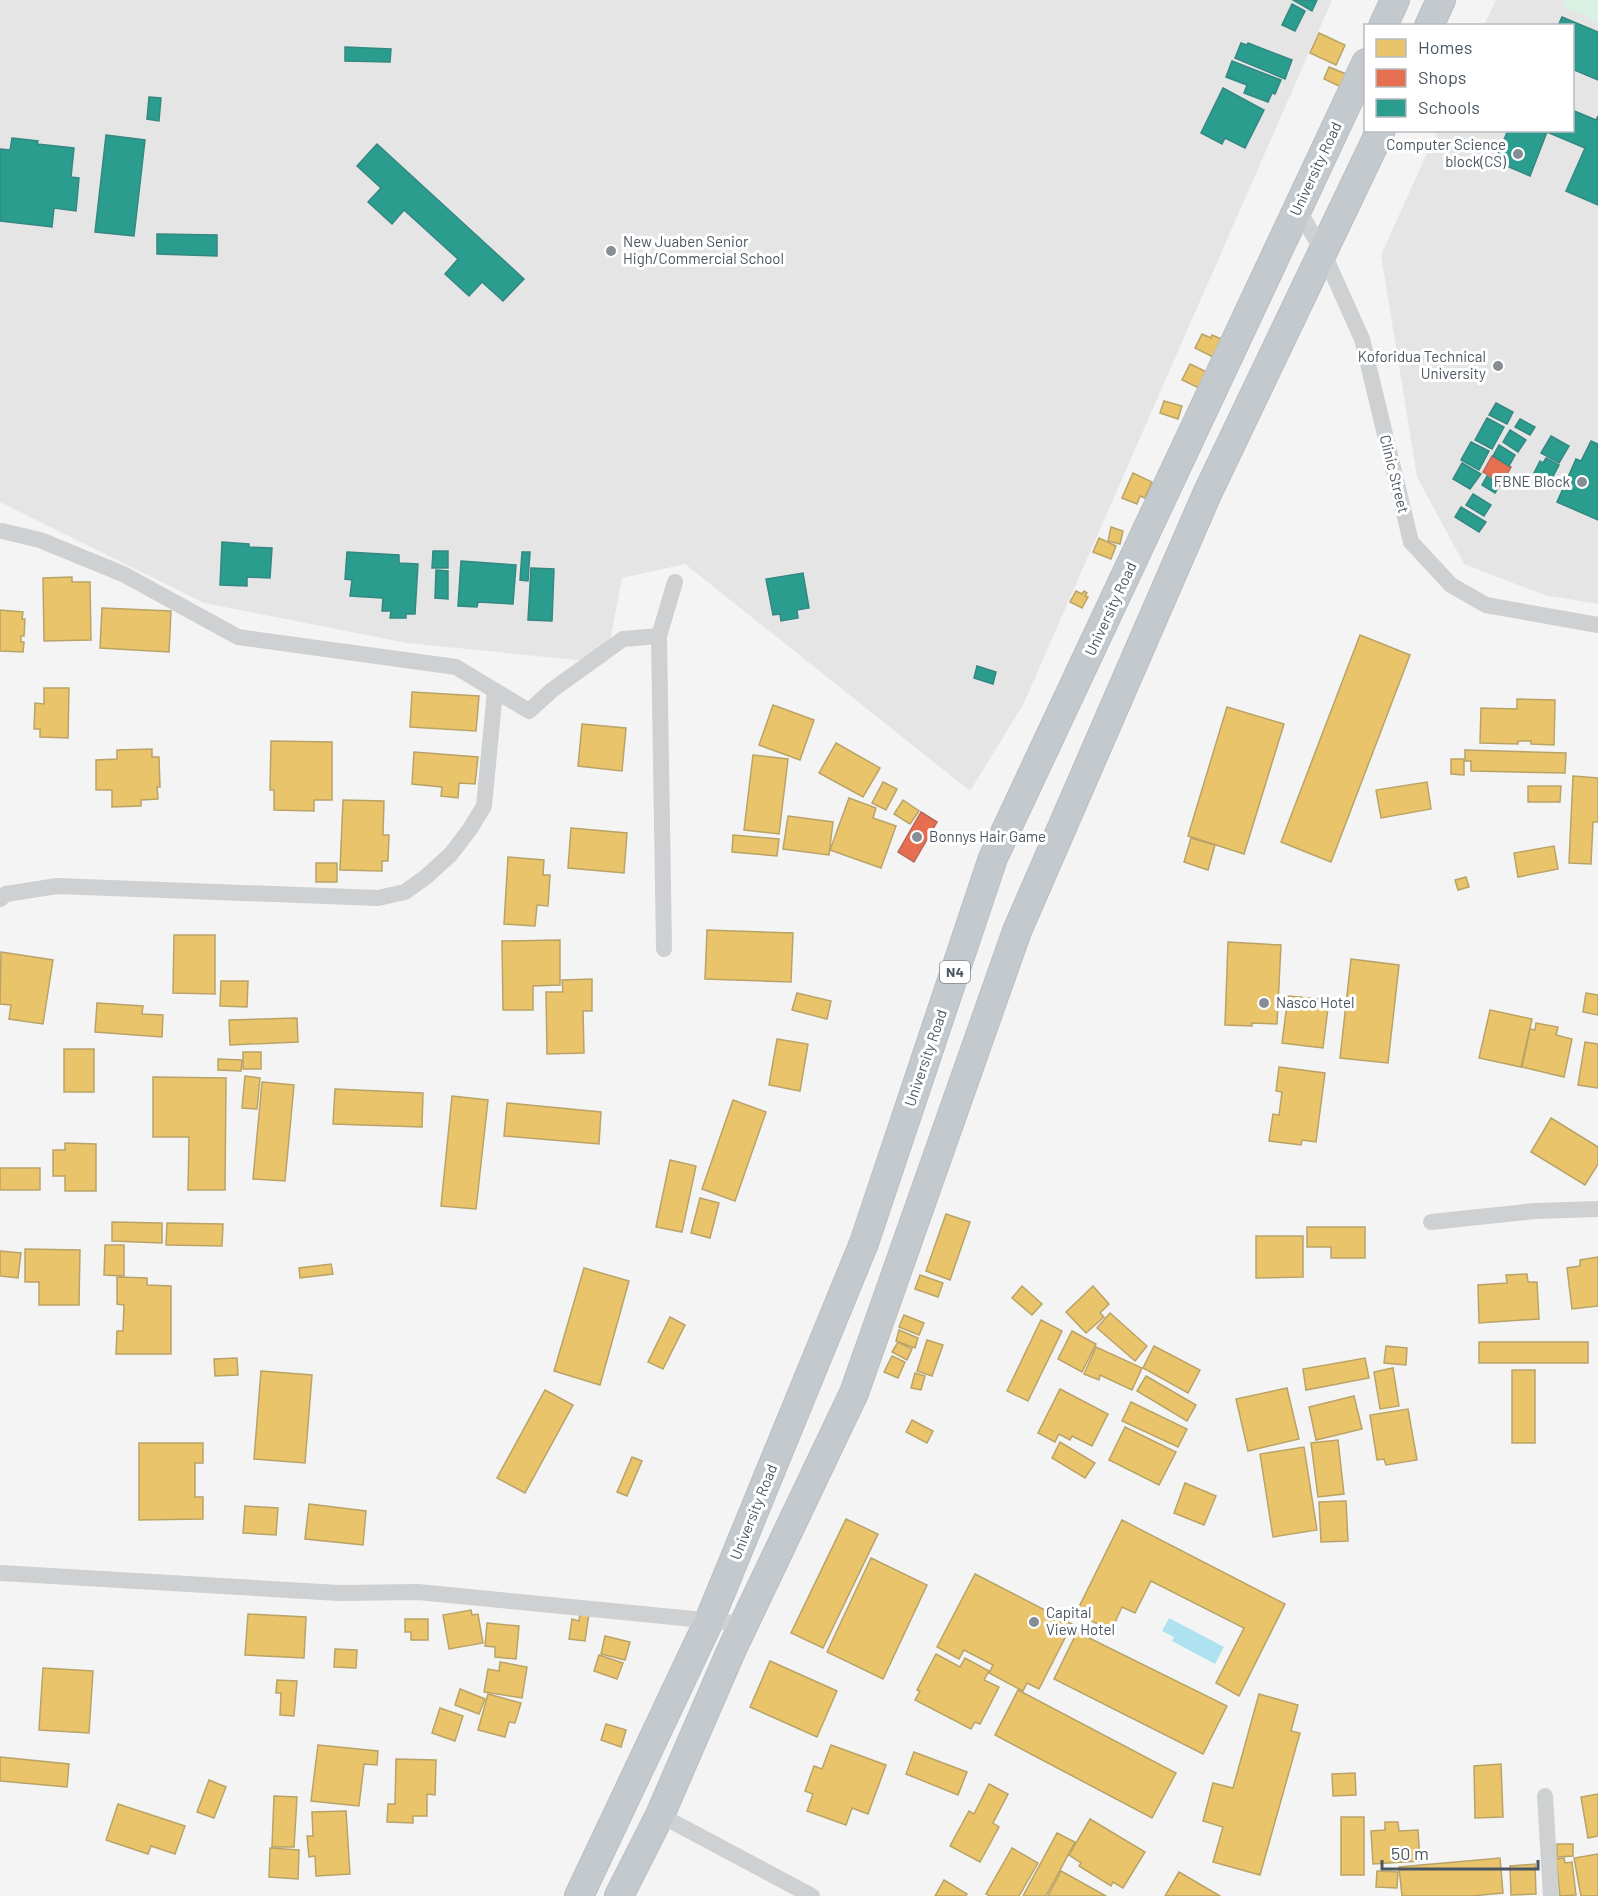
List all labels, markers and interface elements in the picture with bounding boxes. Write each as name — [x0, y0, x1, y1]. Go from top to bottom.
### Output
legend — [1364, 24, 1574, 132]
text: Homes — [1418, 36, 1472, 58]
text: Shops — [1418, 66, 1467, 88]
text: Schools — [1418, 96, 1480, 118]
street label: University Road — [1285, 119, 1345, 218]
place label: Computer Science block(CS) — [1386, 135, 1506, 170]
marker: Computer Science block(CS) — [1511, 147, 1525, 161]
place label: New Juaben Senior High/Commercial School — [623, 232, 784, 267]
marker: New Juaben Senior High/Commercial School — [604, 244, 618, 258]
place label: Koforidua Technical University — [1358, 347, 1486, 382]
marker: Koforidua Technical University — [1491, 359, 1505, 373]
street label: Clinic Street — [1377, 433, 1413, 515]
place label: FBNE Block — [1494, 472, 1570, 490]
marker: FBNE Block — [1575, 475, 1589, 489]
street label: University Road — [1080, 559, 1140, 658]
place label: Bonnys Hair Game — [929, 827, 1046, 845]
marker: Bonnys Hair Game — [910, 830, 924, 844]
road number: N4 — [940, 961, 970, 983]
place label: Nasco Hotel — [1276, 993, 1355, 1011]
marker: Nasco Hotel — [1257, 996, 1271, 1010]
street label: University Road — [900, 1007, 950, 1109]
street label: University Road — [726, 1461, 780, 1562]
place label: Capital View Hotel — [1046, 1603, 1115, 1638]
marker: Capital View Hotel — [1027, 1615, 1041, 1629]
scale bar — [1382, 1833, 1538, 1871]
text: 50 m — [1391, 1842, 1429, 1864]

